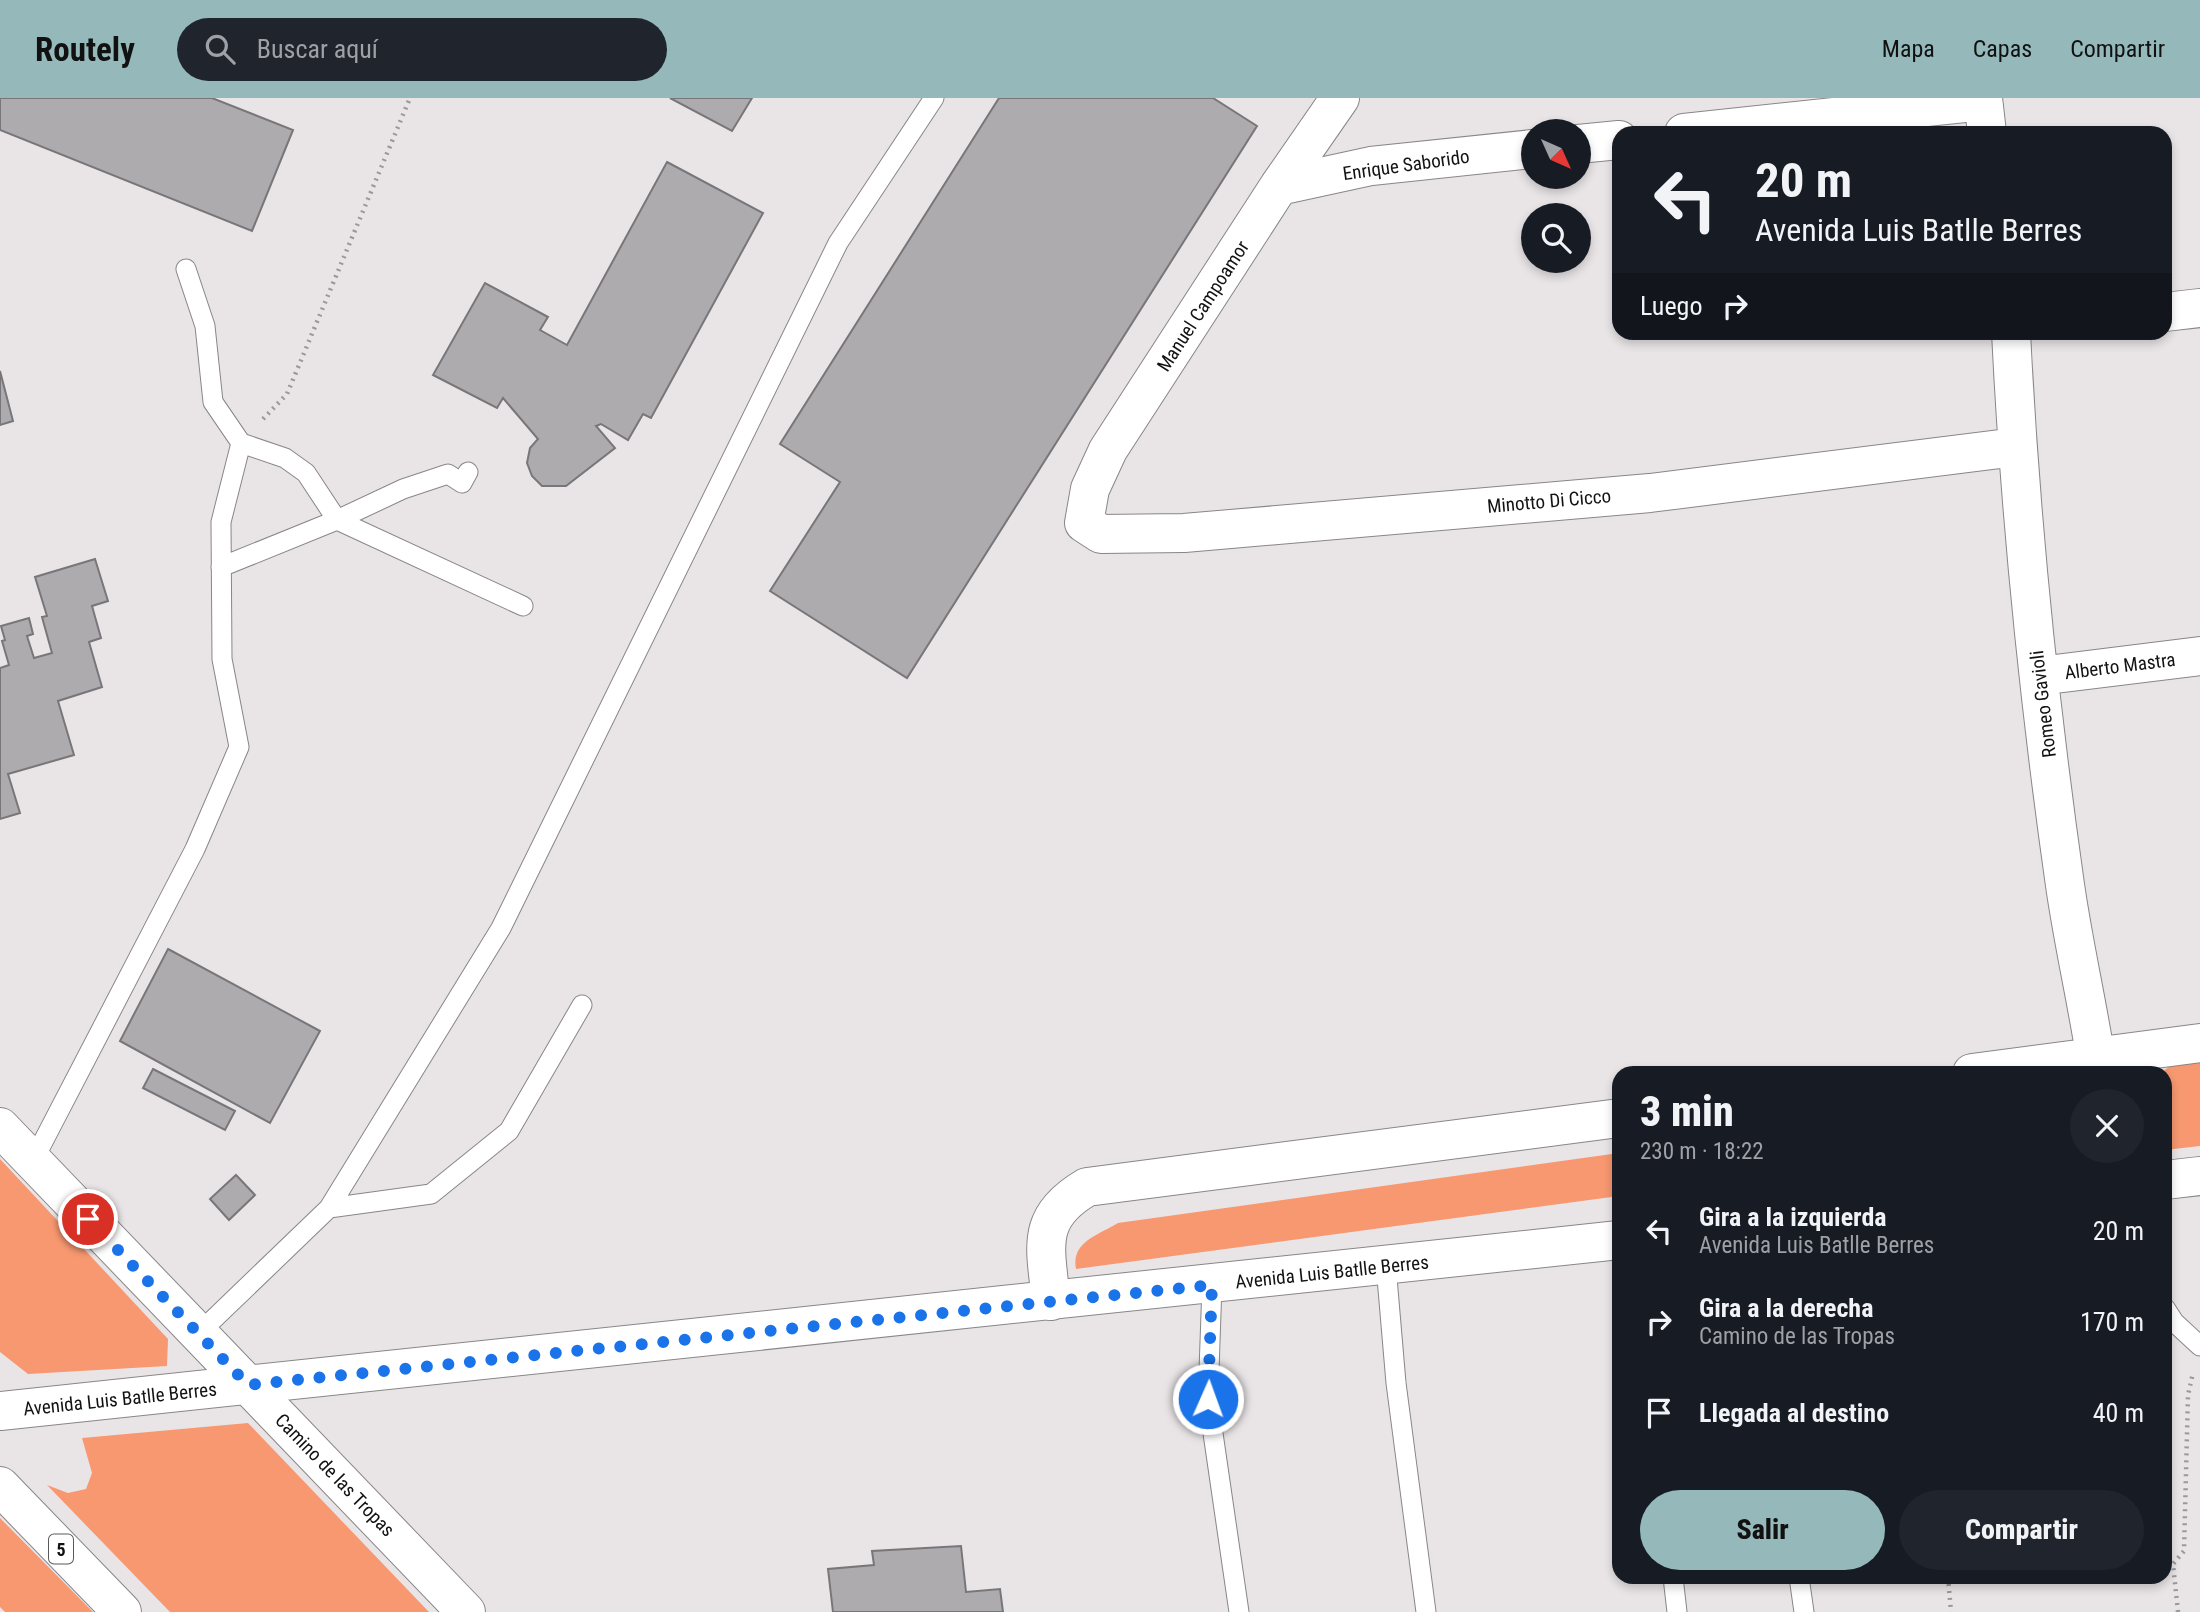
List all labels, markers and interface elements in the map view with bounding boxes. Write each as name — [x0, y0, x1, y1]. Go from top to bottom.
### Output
search box — [177, 18, 667, 81]
text: Routely — [35, 30, 135, 69]
icon: search — [201, 30, 239, 68]
text: Buscar aquí — [257, 34, 378, 64]
text: Mapa — [1882, 35, 1935, 63]
text: Capas — [1973, 35, 2032, 63]
text: Compartir — [2070, 35, 2165, 63]
north arrow — [1521, 119, 1591, 189]
map controls — [1521, 119, 1591, 273]
street label: Enrique Saborido — [1341, 145, 1471, 185]
text: 20 m — [1755, 152, 1852, 209]
icon: left — [1640, 154, 1731, 245]
button: search — [1521, 203, 1591, 273]
text: Avenida Luis Batlle Berres — [1755, 211, 2082, 249]
street label: Manuel Campoamor — [1152, 236, 1254, 376]
icon: right — [1716, 287, 1754, 325]
text: Luego — [1640, 291, 1702, 321]
street label: Minotto Di Cicco — [1486, 484, 1612, 518]
street label: Alberto Mastra — [2063, 648, 2177, 684]
street label: Romeo Gavioli — [2025, 649, 2061, 759]
text: 3 min — [1640, 1087, 1734, 1136]
button: close — [2070, 1089, 2144, 1163]
text: 230 m · 18:22 — [1640, 1138, 1764, 1165]
pin — [58, 1189, 118, 1249]
icon: arrive — [69, 1200, 107, 1238]
text: Gira a la izquierda — [1699, 1202, 1887, 1232]
icon: left — [1640, 1212, 1678, 1250]
text: 20 m — [2093, 1216, 2144, 1246]
text: Avenida Luis Batlle Berres — [1699, 1232, 1934, 1259]
street label: Avenida Luis Batlle Berres — [1234, 1250, 1430, 1294]
text: Gira a la derecha — [1699, 1293, 1873, 1323]
icon: right — [1640, 1303, 1678, 1341]
text: 170 m — [2080, 1307, 2144, 1337]
text: Camino de las Tropas — [1699, 1323, 1895, 1350]
position arrow — [1171, 1362, 1245, 1436]
street label: Avenida Luis Batlle Berres — [22, 1377, 218, 1421]
icon: arrive — [1640, 1394, 1678, 1432]
text: Llegada al destino — [1699, 1398, 1889, 1428]
text: 40 m — [2093, 1398, 2144, 1428]
street label: Camino de las Tropas — [270, 1409, 400, 1541]
button: Salir — [1640, 1490, 1885, 1570]
button: Compartir — [1899, 1490, 2144, 1570]
road number: 5 — [49, 1534, 73, 1564]

